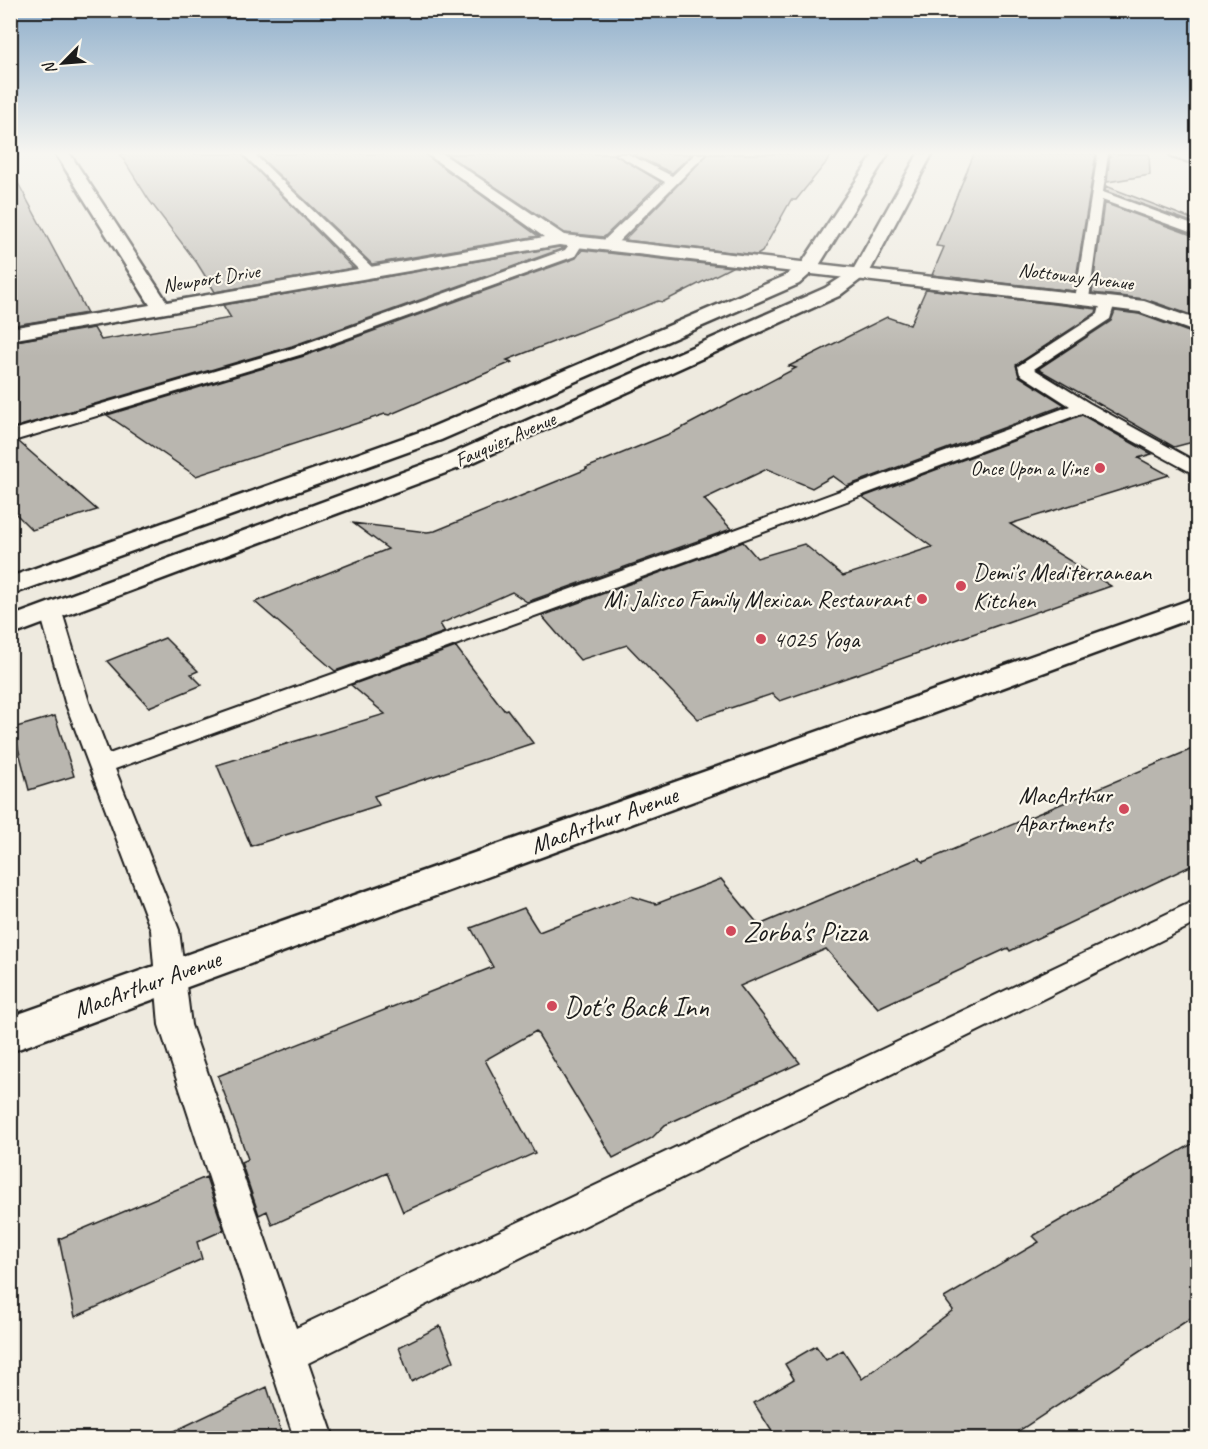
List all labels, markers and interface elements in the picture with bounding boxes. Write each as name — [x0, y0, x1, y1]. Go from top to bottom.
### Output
north arrow — [33, 33, 93, 93]
text: N — [38, 57, 61, 78]
street label: Nottoway Avenue — [1017, 257, 1136, 296]
street label: Newport Drive — [161, 258, 263, 298]
street label: Fauquier Avenue — [451, 406, 561, 473]
place label: Once Upon a Vine — [971, 456, 1089, 481]
marker: Once Upon a Vine — [1093, 461, 1107, 475]
place label: Demi's Mediterranean Kitchen — [973, 557, 1153, 615]
marker: Demi's Mediterranean Kitchen — [954, 579, 968, 593]
place label: Mi Jalisco Family Mexican Restaurant — [604, 584, 912, 614]
marker: Mi Jalisco Family Mexican Restaurant — [915, 592, 929, 606]
place label: 4025 Yoga — [773, 624, 861, 654]
marker: 4025 Yoga — [754, 632, 768, 646]
street label: MacArthur Avenue — [526, 779, 684, 861]
place label: MacArthur Apartments — [1016, 780, 1115, 838]
marker: MacArthur Apartments — [1117, 802, 1131, 816]
place label: Zorba's Pizza — [743, 914, 869, 949]
marker: Zorba's Pizza — [724, 924, 738, 938]
street label: MacArthur Avenue — [69, 943, 227, 1025]
place label: Dot's Back Inn — [564, 989, 709, 1024]
marker: Dot's Back Inn — [545, 999, 559, 1013]

